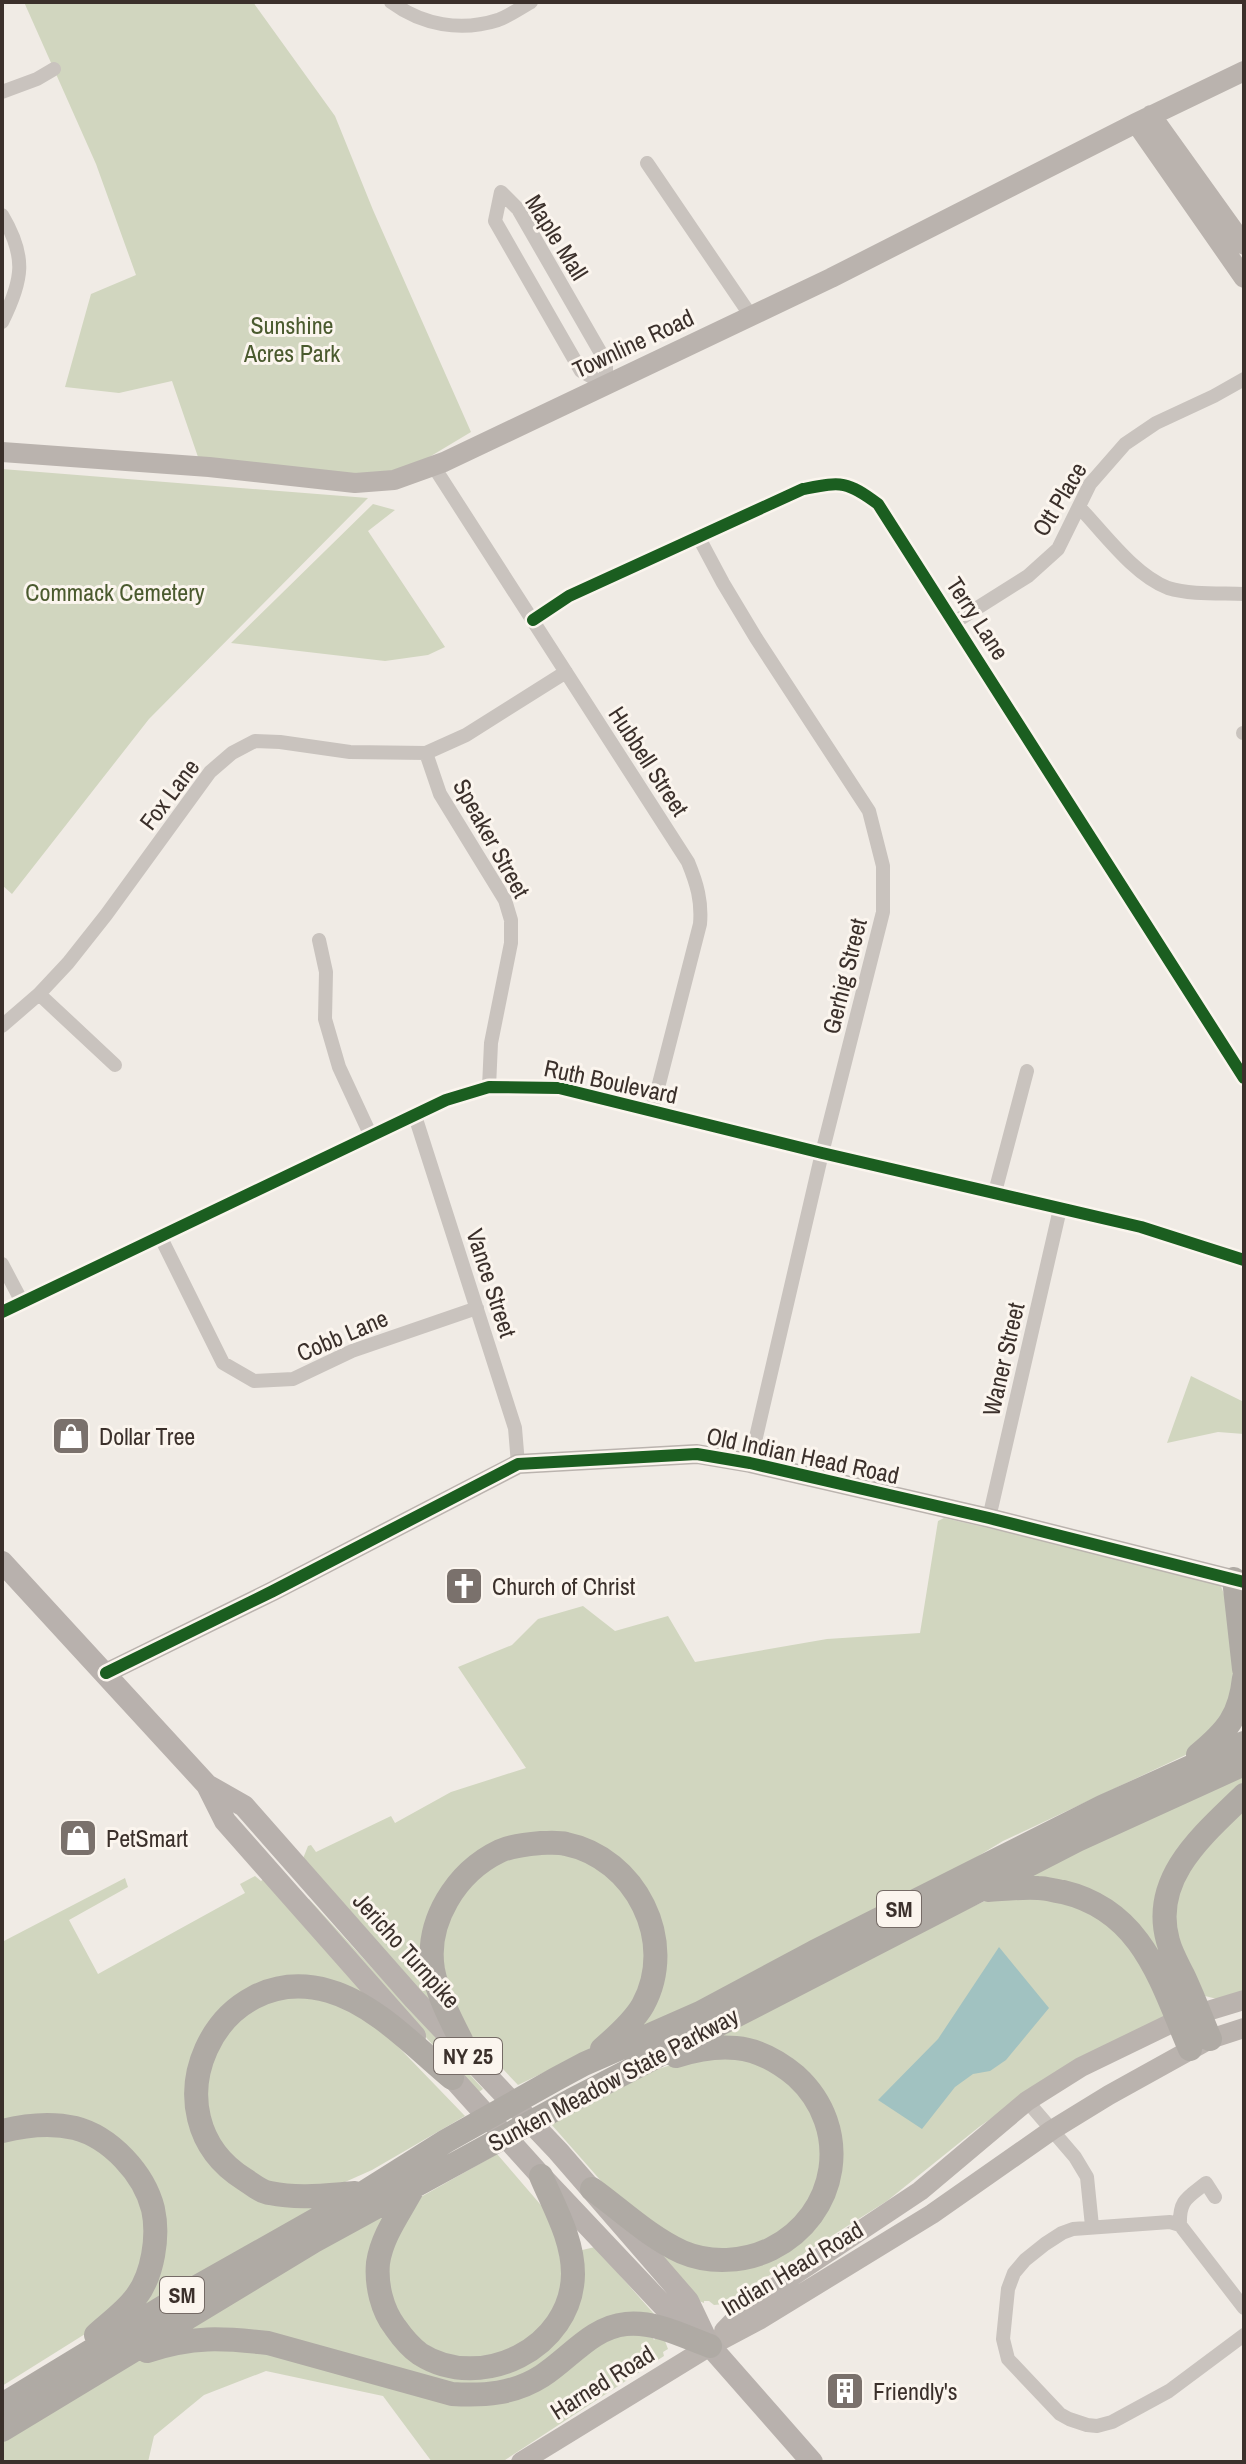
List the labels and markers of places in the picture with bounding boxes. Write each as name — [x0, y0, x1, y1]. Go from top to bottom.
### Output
shop icon: Dollar Tree — [50, 1415, 92, 1457]
place label: Dollar Tree — [99, 1420, 195, 1452]
church icon: Church of Christ — [443, 1565, 485, 1607]
place label: Church of Christ — [492, 1570, 636, 1602]
shop icon: PetSmart — [57, 1817, 99, 1859]
place label: PetSmart — [106, 1822, 189, 1854]
building icon: Friendly's — [824, 2370, 866, 2412]
place label: Friendly's — [873, 2375, 958, 2407]

